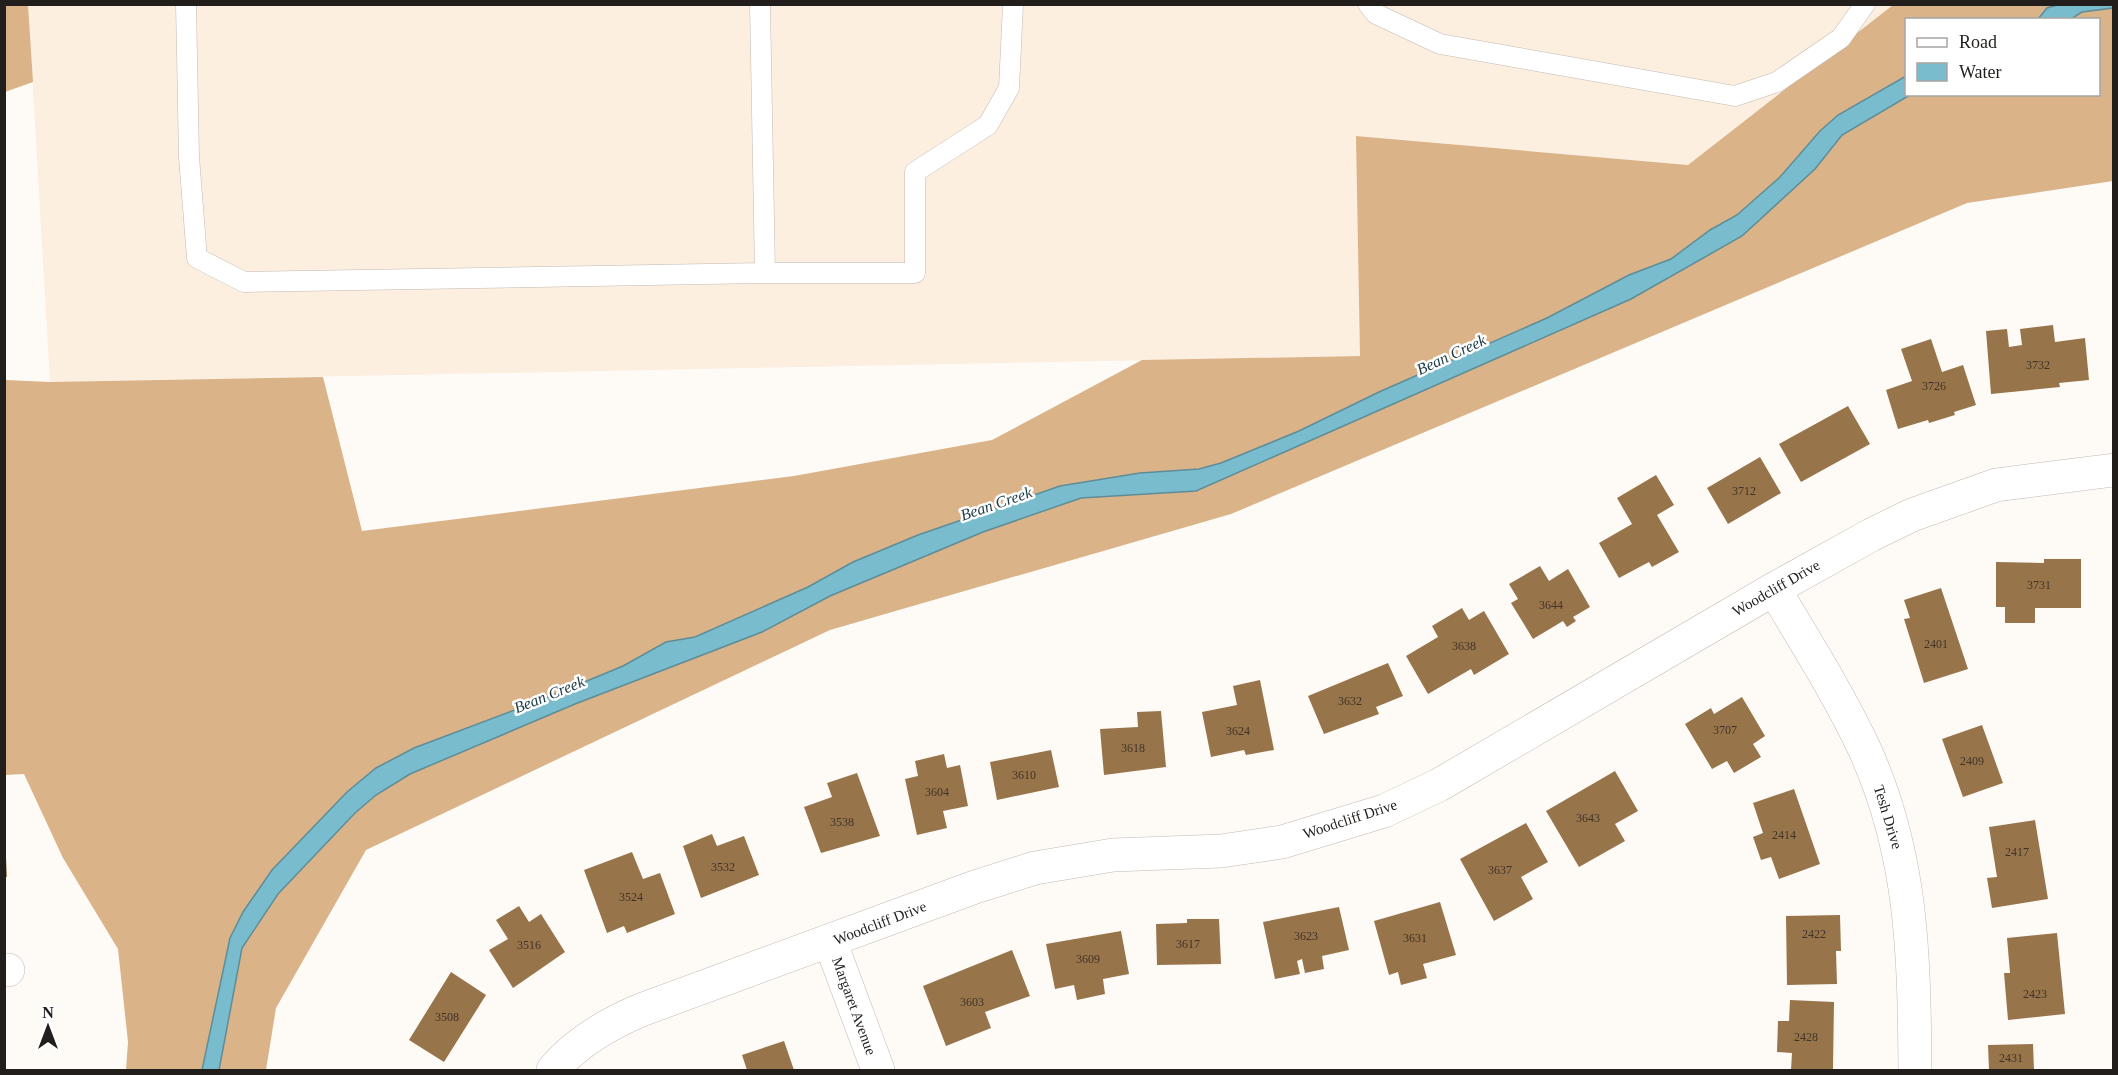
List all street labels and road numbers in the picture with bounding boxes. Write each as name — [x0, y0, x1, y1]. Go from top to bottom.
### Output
street label: Woodcliff Drive — [1730, 556, 1823, 619]
street label: Tesh Drive — [1871, 783, 1905, 851]
street label: Woodcliff Drive — [1301, 796, 1399, 842]
street label: Woodcliff Drive — [831, 898, 929, 948]
street label: Margaret Avenue — [829, 955, 879, 1058]

